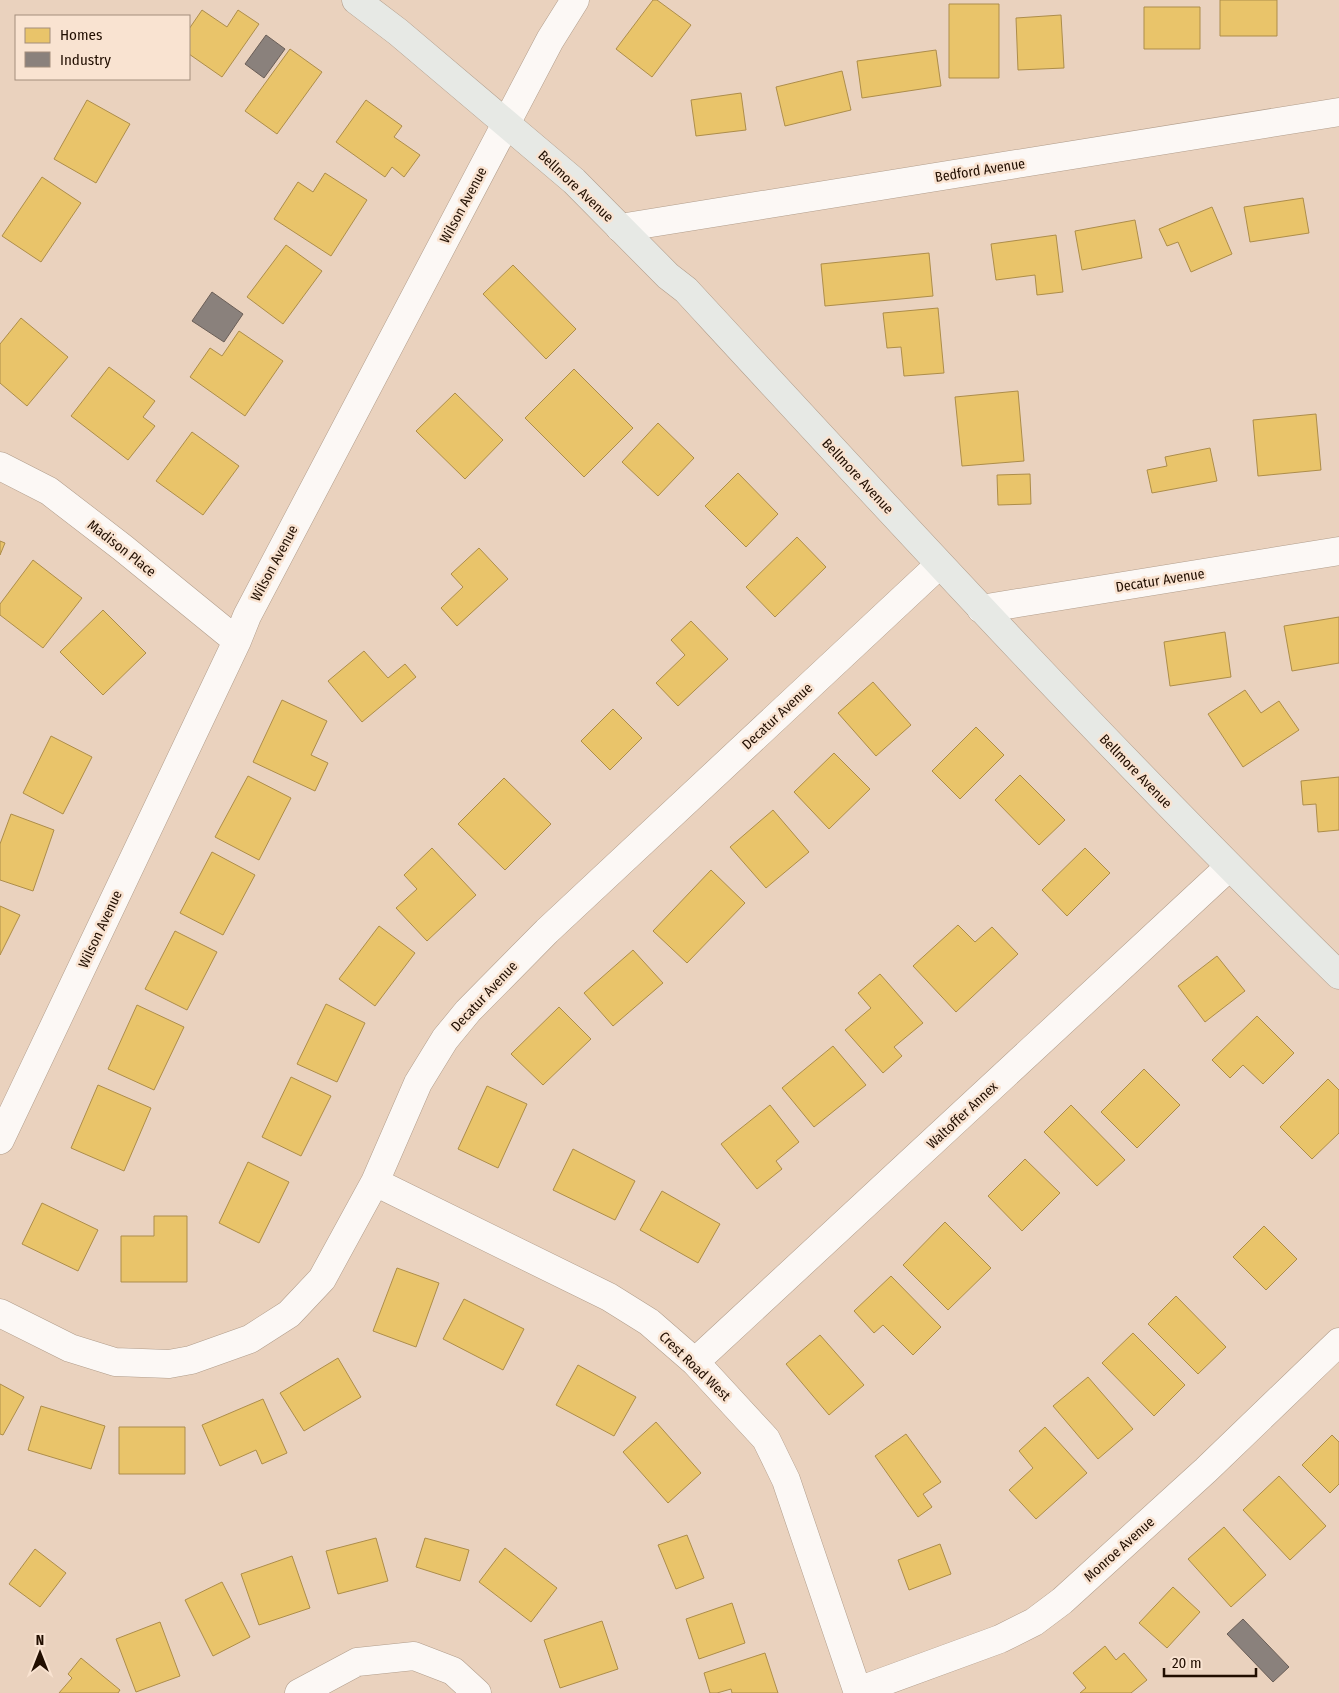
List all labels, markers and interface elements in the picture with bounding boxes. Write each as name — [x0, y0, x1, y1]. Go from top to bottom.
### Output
legend — [15, 15, 190, 80]
text: Homes — [60, 26, 102, 44]
text: Industry — [60, 51, 111, 69]
street label: Bellmore Avenue — [534, 147, 617, 226]
street label: Bedford Avenue — [934, 155, 1026, 186]
street label: Wilson Avenue — [436, 164, 491, 246]
street label: Bellmore Avenue — [818, 435, 897, 518]
street label: Madison Place — [84, 516, 159, 580]
street label: Wilson Avenue — [247, 522, 302, 604]
street label: Decatur Avenue — [1114, 565, 1206, 596]
street label: Decatur Avenue — [739, 679, 816, 753]
street label: Bellmore Avenue — [1096, 731, 1175, 812]
street label: Wilson Avenue — [75, 888, 126, 971]
street label: Decatur Avenue — [447, 958, 521, 1035]
street label: Waltoffer Annex — [923, 1078, 1002, 1153]
street label: Crest Road West — [656, 1328, 734, 1405]
street label: Monroe Avenue — [1081, 1513, 1158, 1585]
north arrow — [15, 1628, 65, 1678]
text: N — [36, 1632, 44, 1649]
scale bar — [1164, 1646, 1256, 1678]
text: 20 m — [1172, 1654, 1202, 1672]

